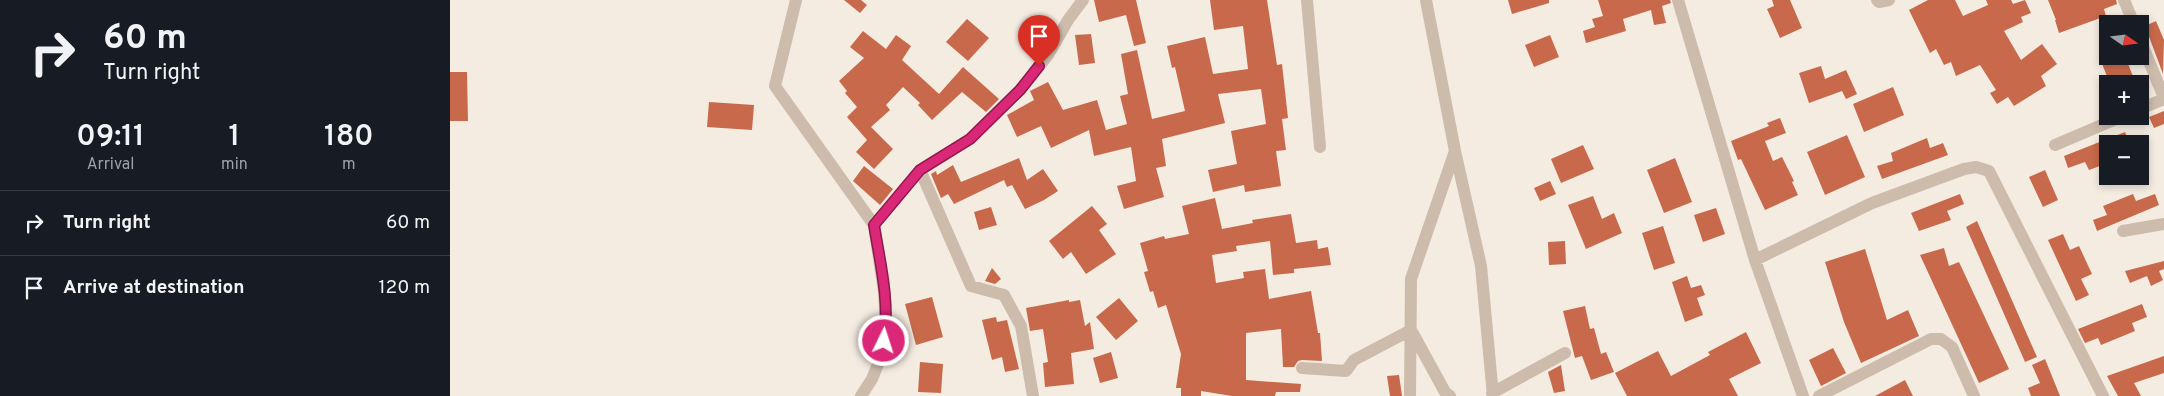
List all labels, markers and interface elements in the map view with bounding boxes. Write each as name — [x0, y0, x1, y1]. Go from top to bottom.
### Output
pin — [1018, 15, 1060, 66]
north arrow — [2099, 15, 2149, 65]
map controls — [2099, 15, 2149, 185]
text: 60 m — [103, 17, 187, 61]
icon: right — [20, 20, 85, 85]
icon: arrive — [1025, 22, 1053, 50]
text: Turn right — [103, 60, 200, 87]
button: + — [2099, 75, 2149, 125]
text: 09:11 — [76, 119, 145, 156]
text: 1 — [229, 119, 240, 156]
text: 180 — [324, 119, 374, 156]
button: − — [2099, 135, 2149, 185]
text: Arrival — [87, 155, 134, 175]
text: min — [221, 155, 248, 175]
text: m — [342, 155, 356, 175]
icon: right — [20, 209, 48, 237]
text: Turn right — [63, 211, 151, 235]
text: 60 m — [386, 211, 430, 235]
icon: arrive — [20, 274, 48, 302]
text: Arrive at destination — [63, 276, 244, 300]
text: 120 m — [379, 276, 430, 300]
position arrow — [857, 314, 909, 366]

